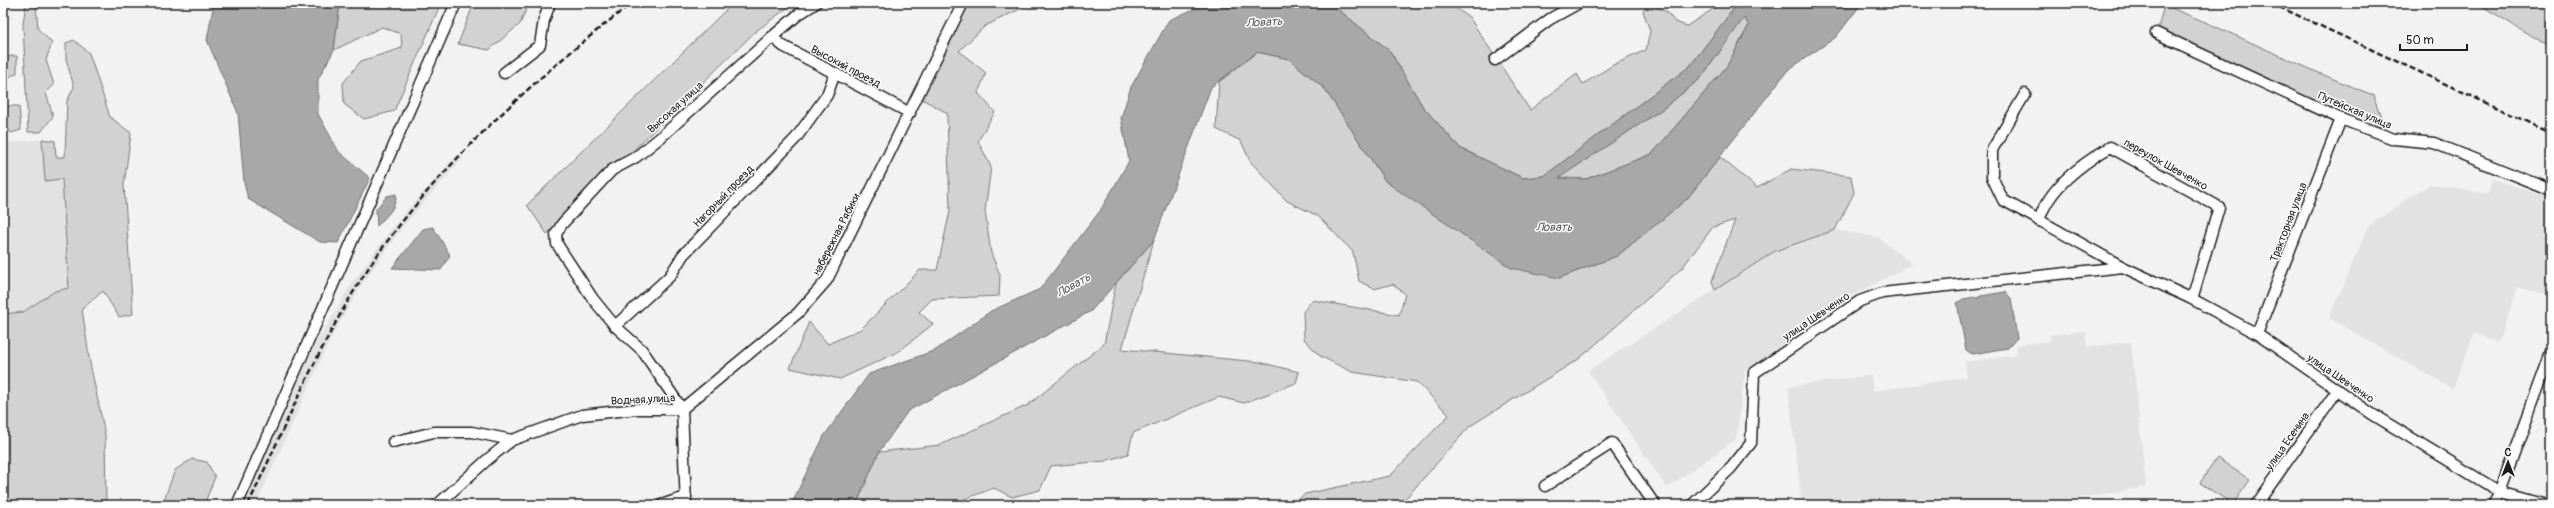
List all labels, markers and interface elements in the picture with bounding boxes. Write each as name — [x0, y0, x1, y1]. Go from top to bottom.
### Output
water label: Ловать — [1245, 14, 1283, 31]
scale bar — [2400, 26, 2467, 52]
text: 50 m — [2406, 33, 2434, 48]
street label: Высокий проезд — [809, 43, 883, 90]
street label: Высокая улица — [645, 79, 706, 136]
street label: Путейская улица — [2316, 89, 2394, 132]
street label: переулок Шевченко — [2122, 136, 2210, 193]
street label: Нагорный проезд — [690, 162, 757, 230]
street label: Тракторная улица — [2267, 181, 2310, 264]
street label: набережная Рябики — [810, 191, 863, 277]
water label: Ловать — [1536, 220, 1573, 235]
water label: Ловать — [1054, 270, 1093, 301]
street label: улица Шевченко — [1780, 289, 1852, 344]
street label: улица Шевченко — [2304, 351, 2377, 406]
street label: Водная улица — [611, 391, 675, 408]
street label: улица Есенина — [2262, 410, 2312, 473]
north arrow — [2488, 442, 2528, 482]
text: С — [2505, 446, 2512, 459]

